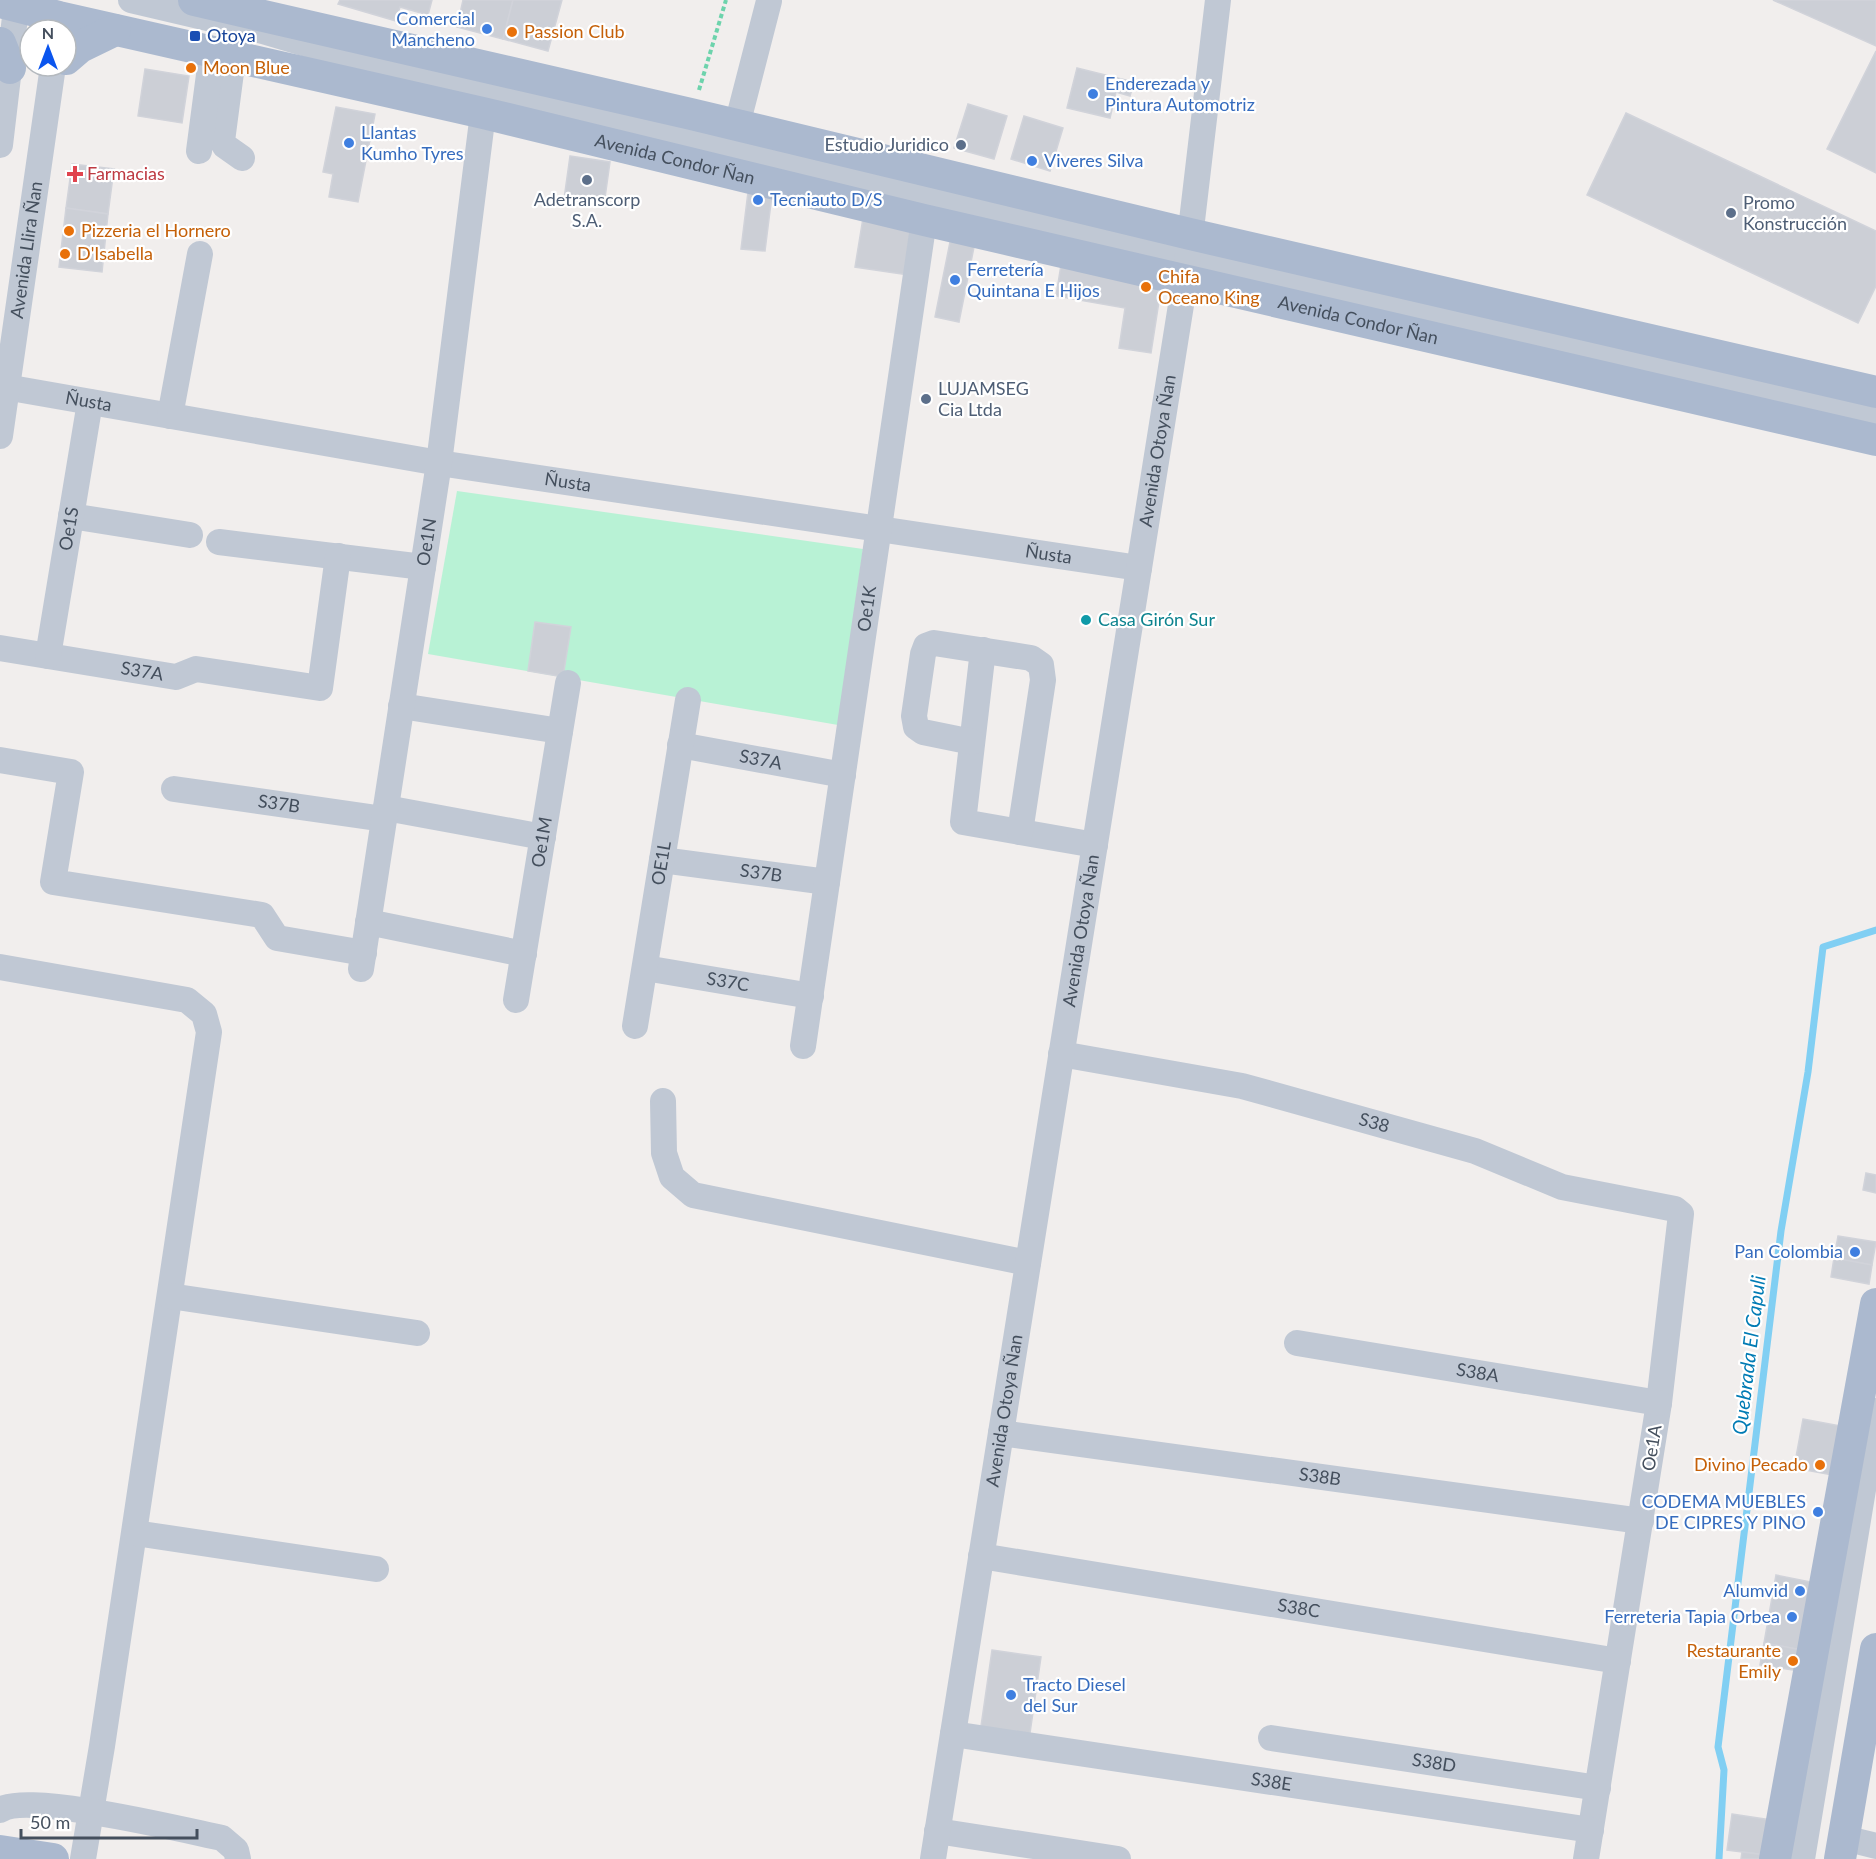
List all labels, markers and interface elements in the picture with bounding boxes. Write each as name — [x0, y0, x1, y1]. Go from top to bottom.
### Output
place label: Comercial Mancheno — [391, 7, 475, 50]
north arrow — [18, 18, 78, 78]
place label: Passion Club — [524, 20, 625, 42]
marker: Comercial Mancheno — [480, 22, 494, 36]
text: N — [42, 23, 54, 42]
place label: Otoya — [207, 24, 256, 46]
marker: Passion Club — [505, 25, 519, 39]
marker: Otoya — [188, 29, 202, 43]
place label: Moon Blue — [203, 56, 290, 78]
marker: Moon Blue — [184, 61, 198, 75]
place label: Enderezada y Pintura Automotriz — [1105, 72, 1255, 115]
marker: Enderezada y Pintura Automotriz — [1086, 87, 1100, 101]
place label: Llantas Kumho Tyres — [361, 121, 464, 164]
street label: Avenida Condor Ñan — [593, 129, 757, 189]
place label: Estudio Juridico — [824, 133, 949, 155]
marker: Llantas Kumho Tyres — [342, 136, 356, 150]
marker: Estudio Juridico — [954, 138, 968, 152]
place label: Viveres Silva — [1044, 149, 1143, 171]
marker: Viveres Silva — [1025, 154, 1039, 168]
place label: Farmacias — [87, 162, 165, 184]
marker: Farmacias — [68, 167, 82, 181]
marker: Adetranscorp S.A. — [580, 173, 594, 187]
street label: Avenida Llira Ñan — [5, 180, 46, 320]
place label: Adetranscorp S.A. — [534, 188, 640, 231]
place label: Tecniauto D/S — [770, 188, 882, 210]
place label: Promo Konstrucción — [1743, 191, 1847, 234]
marker: Tecniauto D/S — [751, 193, 765, 207]
marker: Promo Konstrucción — [1724, 206, 1738, 220]
place label: Pizzeria el Hornero — [81, 219, 231, 241]
marker: Pizzeria el Hornero — [62, 224, 76, 238]
place label: D'Isabella — [77, 242, 153, 264]
marker: D'Isabella — [58, 247, 72, 261]
place label: Ferretería Quintana E Hijos — [967, 258, 1100, 301]
place label: Chifa Oceano King — [1158, 265, 1260, 308]
marker: Ferretería Quintana E Hijos — [948, 273, 962, 287]
marker: Chifa Oceano King — [1139, 280, 1153, 294]
street label: Avenida Condor Ñan — [1276, 290, 1441, 349]
street label: Avenida Otoya Ñan — [1134, 373, 1180, 528]
place label: LUJAMSEG Cia Ltda — [938, 377, 1029, 420]
street label: Ñusta — [64, 386, 114, 415]
marker: LUJAMSEG Cia Ltda — [919, 392, 933, 406]
street label: Ñusta — [543, 467, 593, 496]
street label: Oe1S — [54, 505, 83, 552]
street label: Oe1N — [411, 516, 440, 567]
street label: Ñusta — [1024, 539, 1073, 568]
street label: Oe1K — [852, 584, 880, 633]
place label: Casa Girón Sur — [1098, 608, 1215, 630]
marker: Casa Girón Sur — [1079, 613, 1093, 627]
street label: S37A — [119, 656, 166, 685]
street label: S37A — [738, 744, 785, 774]
street label: S37B — [257, 789, 302, 817]
street label: Oe1M — [526, 815, 556, 869]
street label: OE1L — [646, 839, 675, 887]
street label: Avenida Otoya Ñan — [1057, 853, 1103, 1008]
street label: S37B — [739, 859, 784, 886]
street label: S37C — [705, 967, 751, 995]
street label: S38 — [1357, 1107, 1392, 1137]
place label: Pan Colombia — [1734, 1240, 1843, 1262]
marker: Pan Colombia — [1848, 1245, 1862, 1259]
water label: Quebrada El Capuli — [1726, 1273, 1770, 1436]
street label: Avenida Otoya Ñan — [981, 1333, 1027, 1488]
street label: S38A — [1455, 1358, 1501, 1386]
street label: Oe1A — [1637, 1422, 1666, 1472]
place label: Divino Pecado — [1694, 1453, 1808, 1475]
marker: Divino Pecado — [1813, 1458, 1827, 1472]
street label: S38B — [1298, 1462, 1343, 1490]
place label: CODEMA MUEBLES DE CIPRES Y PINO — [1641, 1490, 1806, 1533]
marker: CODEMA MUEBLES DE CIPRES Y PINO — [1811, 1505, 1825, 1519]
place label: Alumvid — [1723, 1579, 1788, 1601]
marker: Alumvid — [1793, 1584, 1807, 1598]
street label: S38C — [1276, 1593, 1322, 1622]
place label: Ferreteria Tapia Orbea — [1604, 1605, 1780, 1627]
marker: Ferreteria Tapia Orbea — [1785, 1610, 1799, 1624]
place label: Restaurante Emily — [1686, 1639, 1782, 1682]
marker: Restaurante Emily — [1786, 1654, 1800, 1668]
place label: Tracto Diesel del Sur — [1023, 1673, 1126, 1716]
marker: Tracto Diesel del Sur — [1004, 1688, 1018, 1702]
street label: S38D — [1411, 1748, 1458, 1776]
street label: S38E — [1250, 1767, 1294, 1795]
scale bar — [21, 1802, 196, 1840]
text: 50 m — [30, 1811, 70, 1833]

